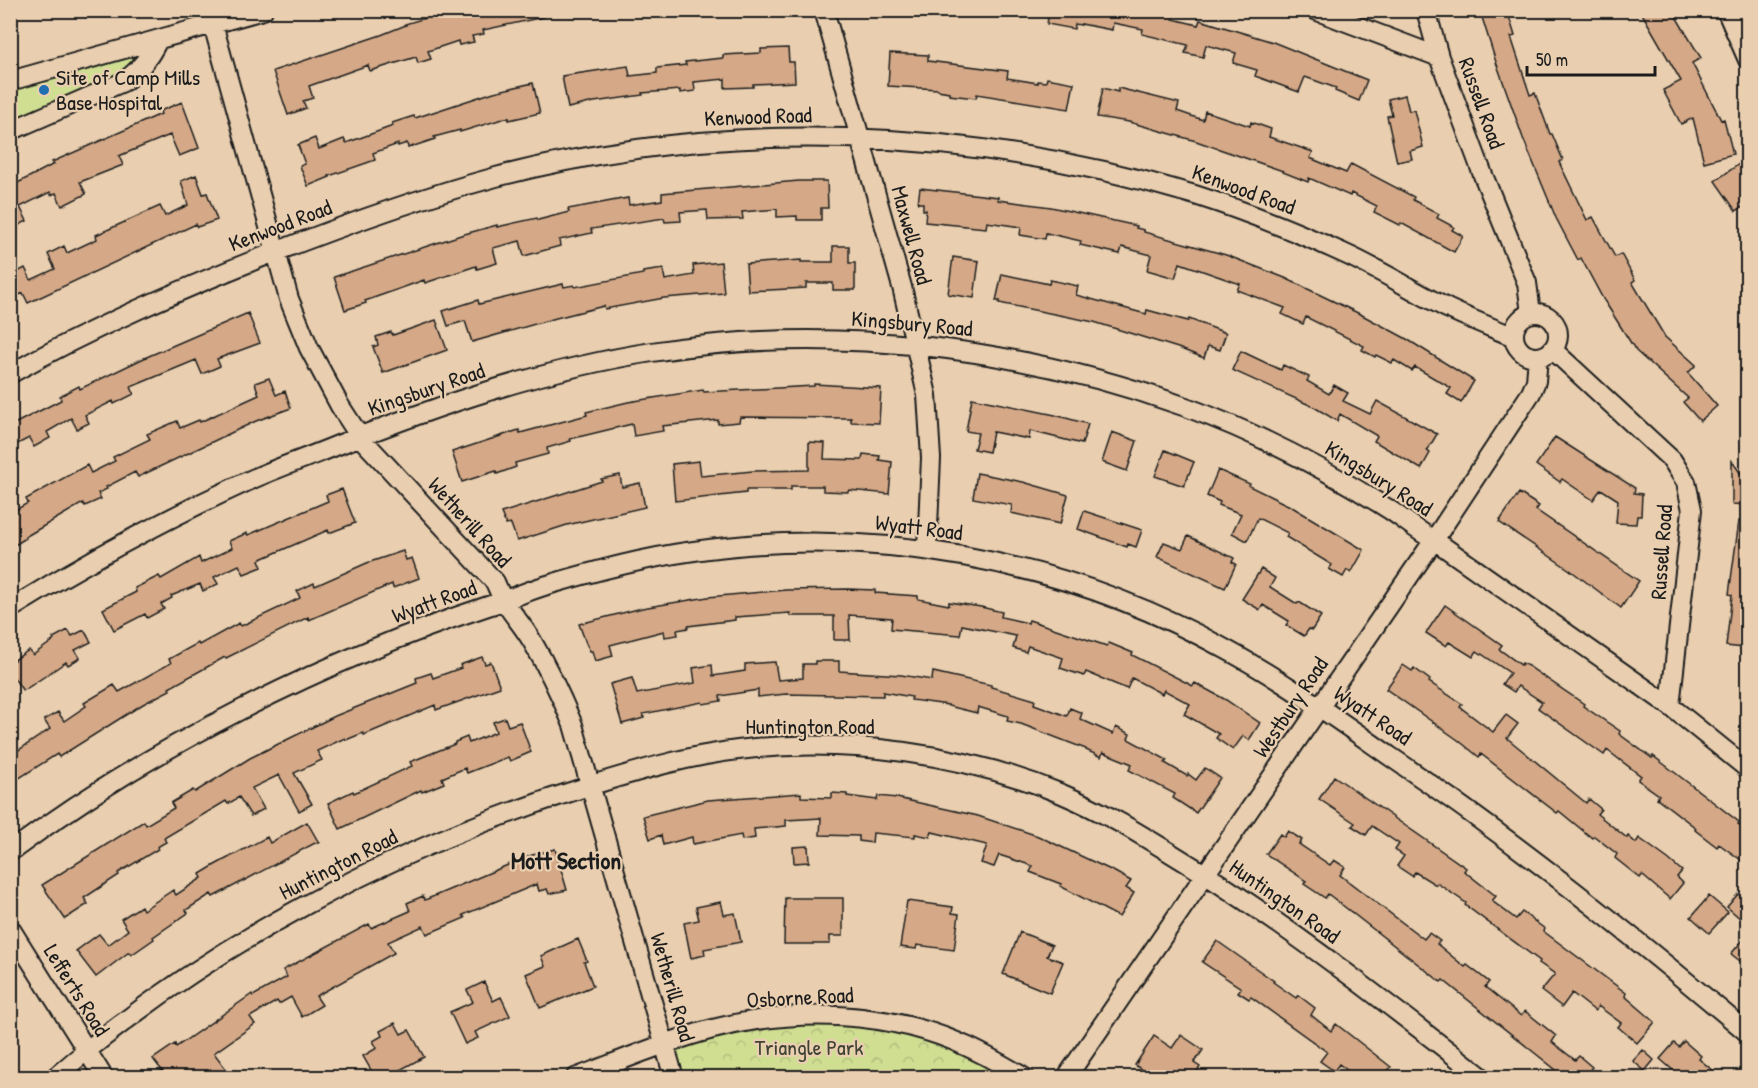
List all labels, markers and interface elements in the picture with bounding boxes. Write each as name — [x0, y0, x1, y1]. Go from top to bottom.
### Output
scale bar — [1527, 39, 1654, 77]
text: 50 m — [1536, 47, 1568, 72]
street label: Russell Road — [1452, 53, 1512, 153]
place label: Site of Camp Mills Base Hospital — [56, 62, 200, 117]
marker: Site of Camp Mills Base Hospital — [37, 83, 51, 97]
street label: Kenwood Road — [704, 99, 813, 133]
street label: Kenwood Road — [1188, 156, 1300, 222]
street label: Maxwell Road — [884, 182, 940, 288]
street label: Kenwood Road — [224, 192, 336, 258]
street label: Kingsbury Road — [850, 303, 974, 343]
street label: Kingsbury Road — [364, 355, 489, 423]
street label: Kingsbury Road — [1320, 433, 1439, 523]
street label: Wetherill Road — [421, 470, 519, 574]
street label: Russell Road — [1643, 503, 1679, 600]
street label: Wyatt Road — [874, 507, 965, 547]
street label: Wyatt Road — [388, 572, 481, 630]
street label: Westbury Road — [1245, 651, 1335, 763]
street label: Wyatt Road — [1328, 678, 1418, 752]
street label: Huntington Road — [746, 711, 875, 741]
street label: Huntington Road — [274, 821, 403, 907]
district label: Mott Section — [511, 844, 621, 876]
street label: Huntington Road — [1224, 852, 1347, 950]
street label: Wetherill Road — [643, 929, 703, 1045]
street label: Lefferts Road — [37, 938, 117, 1042]
street label: Osborne Road — [746, 979, 855, 1015]
park label: Triangle Park — [755, 1032, 863, 1062]

